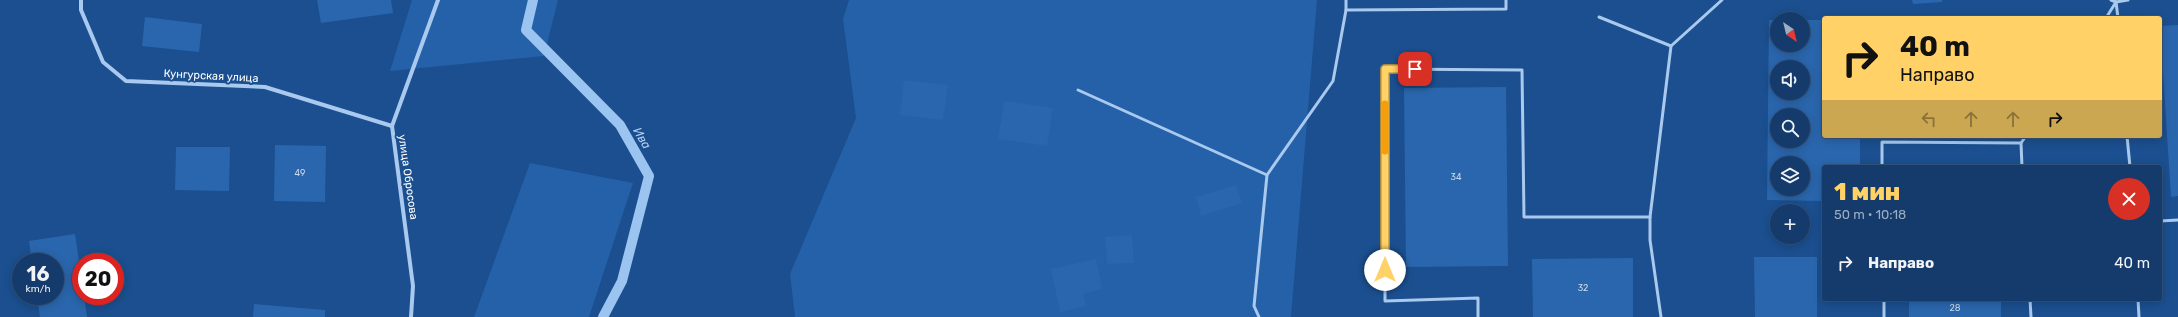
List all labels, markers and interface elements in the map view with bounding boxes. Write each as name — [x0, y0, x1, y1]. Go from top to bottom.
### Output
north arrow — [1770, 12, 1810, 52]
map controls — [1770, 12, 1810, 244]
text: 40 m — [1900, 30, 1970, 63]
icon: right — [1834, 32, 1886, 84]
pin — [1398, 52, 1432, 86]
icon: arrive — [1404, 58, 1426, 80]
button: sound — [1770, 60, 1810, 100]
text: Направо — [1900, 64, 1975, 86]
street label: Кунгурская улица — [163, 67, 259, 85]
button: search — [1770, 108, 1810, 148]
icon: left — [1918, 108, 1940, 130]
icon: ahead — [1960, 108, 1982, 130]
icon: ahead — [2002, 108, 2024, 130]
icon: right — [2044, 108, 2066, 130]
water label: Ива — [630, 125, 654, 151]
street label: улица Обросова — [396, 134, 420, 220]
button: layers — [1770, 156, 1810, 196]
house number: 49 — [295, 168, 305, 178]
house number: 34 — [1451, 172, 1462, 182]
text: 1 мин — [1834, 178, 1900, 206]
button: close — [2108, 178, 2150, 220]
button: + — [1770, 204, 1810, 244]
text: 50 m · 10:18 — [1834, 207, 1906, 222]
position arrow — [1364, 249, 1406, 291]
icon: right — [1834, 252, 1856, 274]
speed limit sign: 20 — [72, 253, 124, 305]
text: Направо — [1868, 254, 1934, 272]
text: 40 m — [2114, 254, 2150, 272]
text: 16 — [27, 262, 49, 286]
text: km/h — [26, 283, 50, 295]
house number: 32 — [1578, 283, 1588, 293]
house number: 28 — [1949, 303, 1961, 313]

